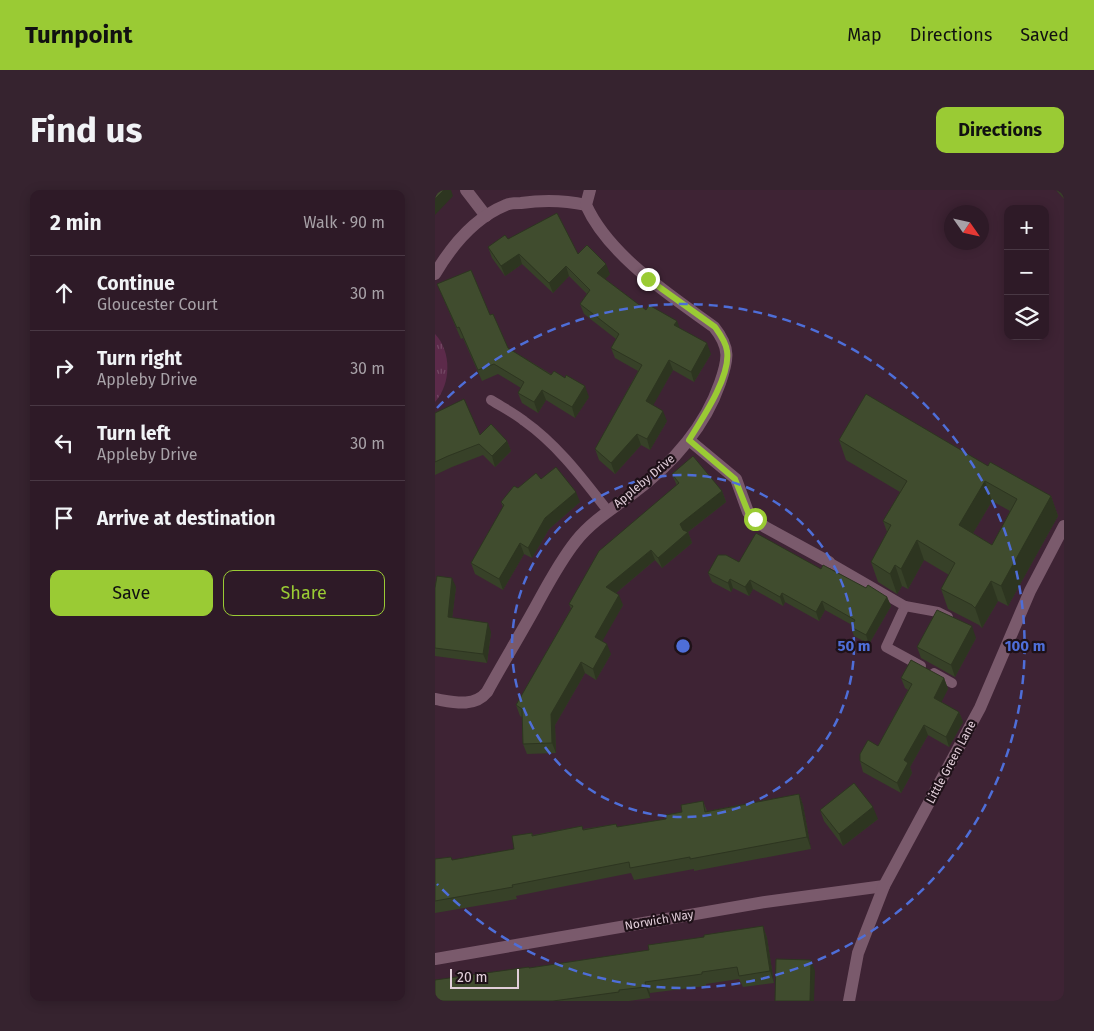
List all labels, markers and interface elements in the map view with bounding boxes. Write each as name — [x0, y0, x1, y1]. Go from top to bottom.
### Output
text: Turnpoint — [25, 21, 132, 49]
text: Map — [847, 24, 882, 46]
text: Directions — [910, 24, 992, 46]
text: Saved — [1020, 24, 1069, 46]
button: Directions — [936, 107, 1064, 153]
text: Find us — [30, 109, 142, 151]
north arrow — [944, 205, 989, 250]
map controls — [1004, 205, 1049, 340]
button: + — [1004, 205, 1049, 250]
text: 2 min — [50, 210, 102, 236]
text: Walk · 90 m — [303, 213, 385, 232]
button: − — [1004, 250, 1049, 295]
route end — [637, 268, 660, 291]
text: Continue — [97, 272, 175, 295]
icon: ahead — [50, 279, 78, 307]
text: 30 m — [350, 284, 385, 303]
text: Gloucester Court — [97, 295, 218, 314]
button: layers — [1004, 295, 1049, 340]
text: Turn right — [97, 347, 182, 370]
icon: right — [50, 354, 78, 382]
text: 30 m — [350, 359, 385, 378]
text: Appleby Drive — [97, 370, 198, 389]
text: Turn left — [97, 422, 171, 445]
icon: left — [50, 429, 78, 457]
text: 30 m — [350, 434, 385, 453]
text: Appleby Drive — [97, 445, 198, 464]
street label: Appleby Drive — [611, 451, 677, 511]
icon: arrive — [50, 504, 78, 532]
text: Arrive at destination — [97, 507, 276, 530]
route start — [744, 508, 767, 531]
button: Save — [50, 570, 213, 616]
button: Share — [223, 570, 385, 616]
centre of rings — [674, 637, 692, 655]
text: 50 m — [837, 637, 871, 655]
text: 100 m — [1005, 637, 1045, 655]
street label: Little Green Lane — [923, 718, 979, 806]
street label: Norwich Way — [624, 907, 695, 933]
scale bar — [450, 966, 519, 989]
text: 20 m — [457, 969, 487, 986]

